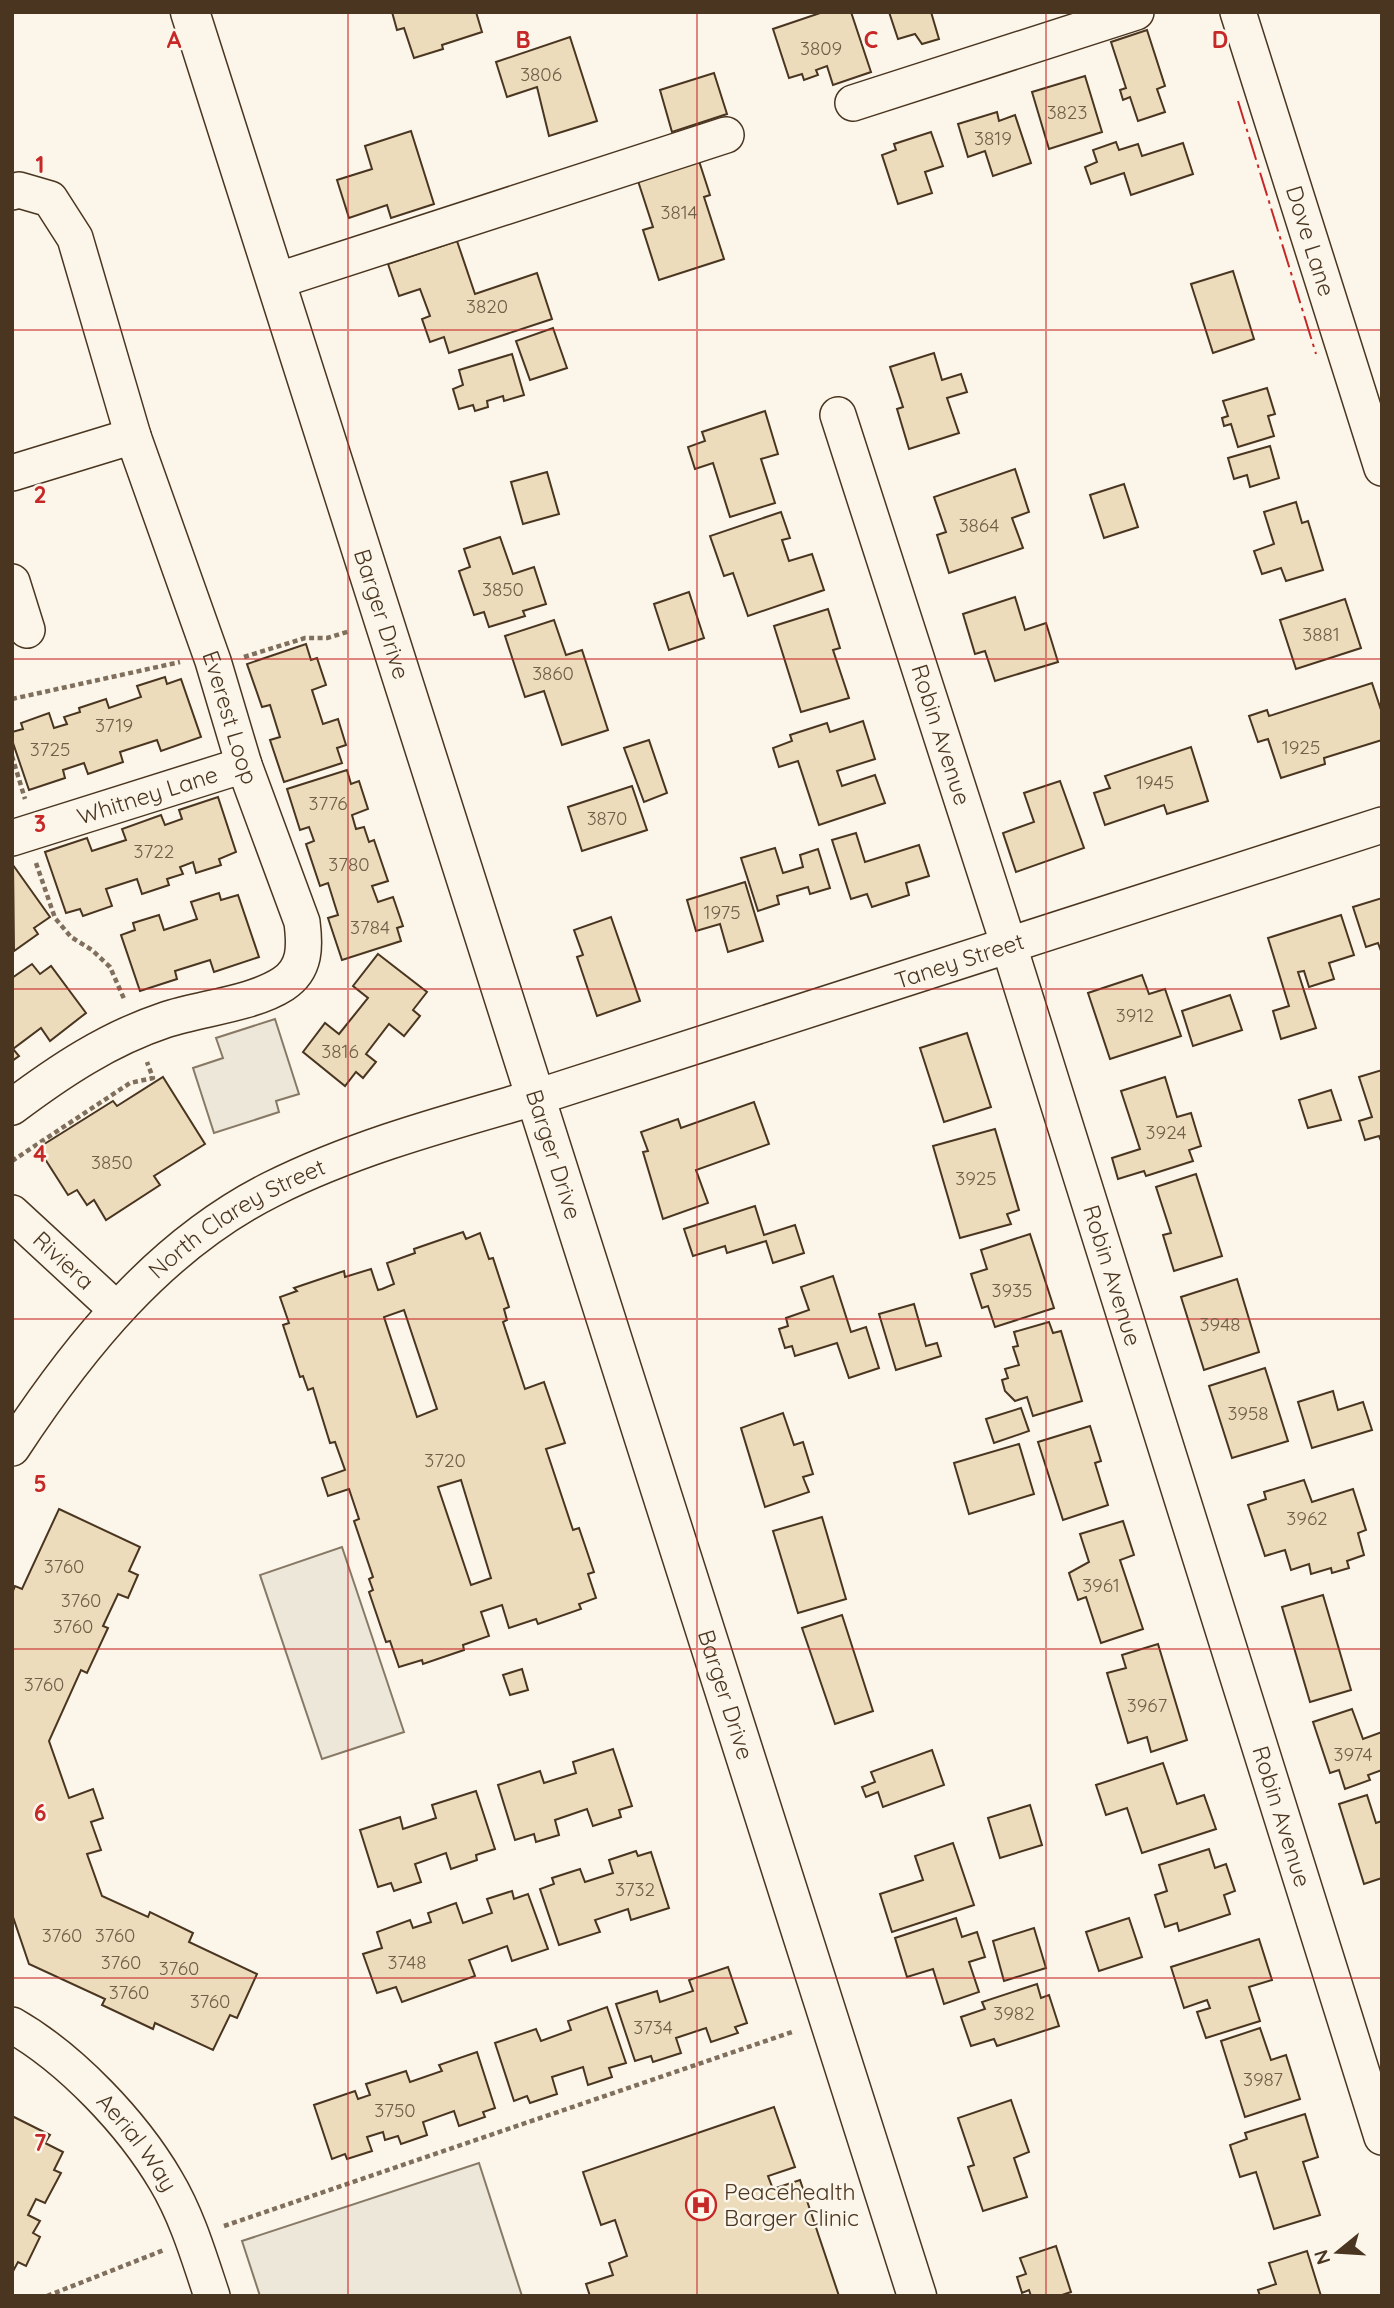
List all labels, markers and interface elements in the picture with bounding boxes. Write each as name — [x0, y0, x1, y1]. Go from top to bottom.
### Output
text: A — [167, 25, 182, 54]
text: B — [515, 25, 531, 54]
text: C — [864, 25, 878, 54]
text: D — [1212, 25, 1228, 54]
house number: 3809 — [800, 36, 842, 60]
house number: 3806 — [520, 62, 562, 86]
house number: 3823 — [1047, 100, 1087, 124]
house number: 3819 — [974, 126, 1012, 150]
text: 1 — [36, 150, 44, 179]
street label: Dove Lane — [1280, 182, 1342, 300]
house number: 3814 — [661, 200, 697, 224]
house number: 3820 — [466, 294, 508, 318]
text: 2 — [33, 480, 47, 509]
house number: 3864 — [959, 513, 999, 537]
street label: Barger Drive — [348, 545, 416, 683]
house number: 3850 — [482, 577, 524, 601]
house number: 3881 — [1302, 622, 1340, 646]
street label: Everest Loop — [196, 647, 265, 788]
house number: 3860 — [532, 661, 574, 685]
street label: Robin Avenue — [905, 661, 978, 809]
house number: 3719 — [95, 713, 133, 737]
house number: 1925 — [1282, 735, 1320, 759]
house number: 3725 — [30, 737, 70, 761]
street label: Whitney Lane — [73, 759, 221, 831]
house number: 1945 — [1136, 770, 1174, 794]
house number: 3776 — [308, 791, 348, 815]
house number: 3870 — [587, 806, 627, 830]
text: 3 — [34, 809, 46, 838]
house number: 3722 — [134, 839, 174, 863]
house number: 3780 — [328, 852, 370, 876]
house number: 1975 — [703, 900, 741, 924]
house number: 3784 — [350, 915, 390, 939]
street label: Taney Street — [891, 926, 1028, 995]
house number: 3912 — [1116, 1003, 1154, 1027]
house number: 3816 — [321, 1039, 359, 1063]
street label: Barger Drive — [520, 1086, 588, 1223]
house number: 3924 — [1146, 1120, 1186, 1144]
text: 4 — [33, 1139, 47, 1168]
house number: 3850 — [91, 1150, 133, 1174]
street label: North Clarey Street — [142, 1152, 329, 1285]
house number: 3925 — [955, 1166, 997, 1190]
street label: Robin Avenue — [1077, 1201, 1148, 1349]
street label: Riviera — [27, 1225, 100, 1296]
house number: 3935 — [992, 1278, 1032, 1302]
house number: 3948 — [1200, 1312, 1240, 1336]
house number: 3958 — [1227, 1401, 1269, 1425]
house number: 3720 — [424, 1448, 466, 1472]
text: 5 — [33, 1469, 47, 1498]
house number: 3962 — [1286, 1506, 1328, 1530]
house number: 3760 — [44, 1554, 84, 1578]
house number: 3961 — [1082, 1573, 1120, 1597]
house number: 3760 — [61, 1588, 101, 1612]
house number: 3760 — [53, 1614, 93, 1638]
street label: Barger Drive — [692, 1626, 760, 1763]
house number: 3760 — [24, 1672, 64, 1696]
house number: 3967 — [1127, 1693, 1168, 1717]
street label: Robin Avenue — [1246, 1742, 1318, 1890]
house number: 3974 — [1334, 1742, 1373, 1766]
text: 6 — [34, 1798, 46, 1827]
house number: 3732 — [615, 1877, 655, 1901]
house number: 3760 — [42, 1923, 82, 1947]
house number: 3760 — [95, 1923, 135, 1947]
house number: 3760 — [101, 1950, 141, 1974]
house number: 3748 — [387, 1950, 427, 1974]
house number: 3760 — [159, 1956, 199, 1980]
house number: 3760 — [109, 1980, 149, 2004]
house number: 3760 — [190, 1989, 230, 2013]
house number: 3982 — [993, 2001, 1035, 2025]
house number: 3734 — [633, 2015, 673, 2039]
house number: 3987 — [1243, 2067, 1283, 2091]
street label: Aerial Way — [91, 2087, 184, 2197]
house number: 3750 — [374, 2098, 416, 2122]
text: 7 — [34, 2128, 47, 2157]
place label: Peacehealth Barger Clinic — [724, 2177, 859, 2232]
hospital icon: Peacehealth Barger Clinic — [684, 2188, 718, 2222]
north arrow — [1303, 2217, 1373, 2287]
text: N — [1308, 2247, 1335, 2268]

